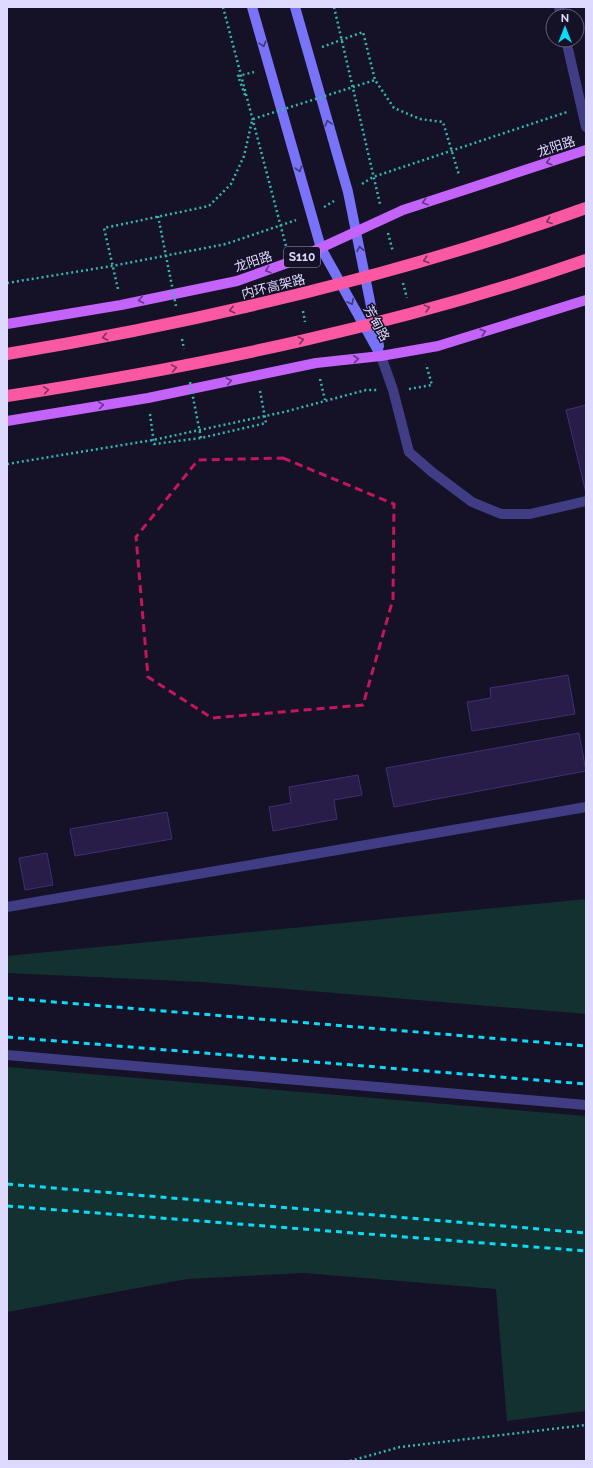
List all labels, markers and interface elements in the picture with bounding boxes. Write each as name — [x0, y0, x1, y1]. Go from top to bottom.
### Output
north arrow — [545, 8, 585, 48]
text: N — [561, 12, 569, 25]
one-way arrow — [258, 41, 267, 48]
one-way arrow — [324, 120, 333, 127]
street label: 龙阳路 — [535, 133, 577, 160]
one-way arrow — [546, 157, 553, 166]
one-way arrow — [294, 166, 303, 173]
one-way arrow — [422, 198, 429, 206]
one-way arrow — [546, 216, 553, 224]
one-way arrow — [357, 246, 365, 252]
road number: S110 — [284, 247, 320, 267]
street label: 龙阳路 — [232, 248, 274, 275]
one-way arrow — [422, 255, 429, 264]
one-way arrow — [264, 265, 271, 274]
street label: 内环高架路 — [240, 271, 306, 302]
one-way arrow — [138, 296, 144, 304]
one-way arrow — [347, 298, 354, 306]
street label: 芳甸路 — [361, 303, 393, 344]
one-way arrow — [423, 305, 430, 313]
one-way arrow — [229, 306, 235, 314]
one-way arrow — [480, 328, 487, 337]
one-way arrow — [102, 332, 108, 341]
one-way arrow — [298, 337, 304, 345]
one-way arrow — [353, 355, 359, 364]
one-way arrow — [170, 364, 177, 373]
one-way arrow — [225, 378, 232, 386]
one-way arrow — [42, 386, 49, 395]
one-way arrow — [98, 402, 104, 410]

